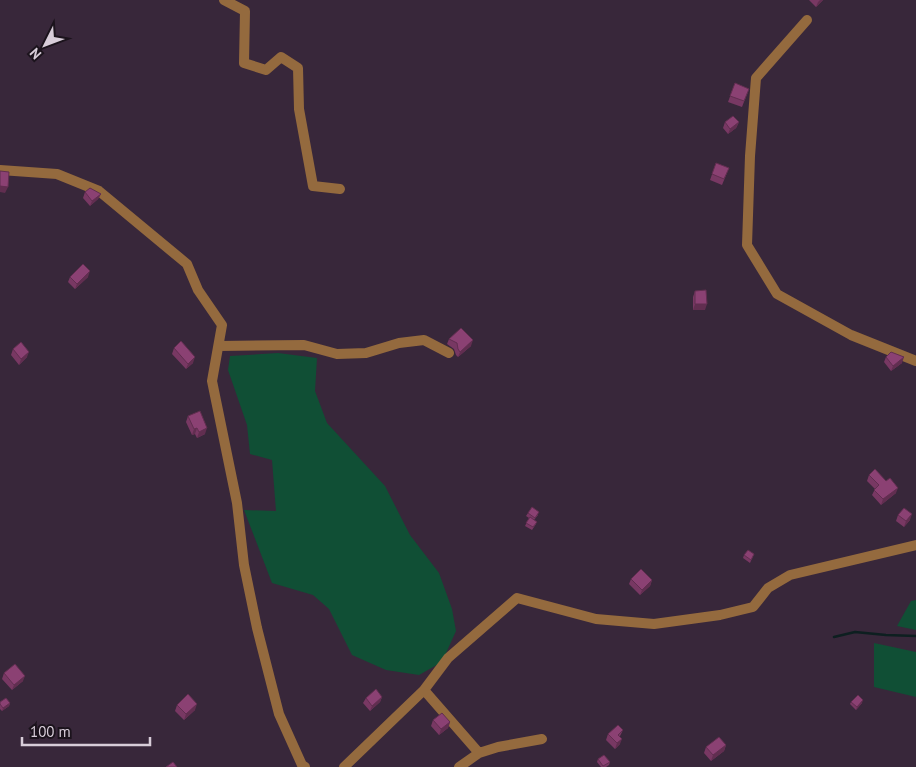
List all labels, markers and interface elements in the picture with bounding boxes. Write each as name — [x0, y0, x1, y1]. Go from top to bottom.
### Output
north arrow — [20, 20, 70, 70]
text: N — [26, 44, 45, 63]
scale bar — [22, 714, 150, 746]
text: 100 m — [30, 722, 71, 741]

